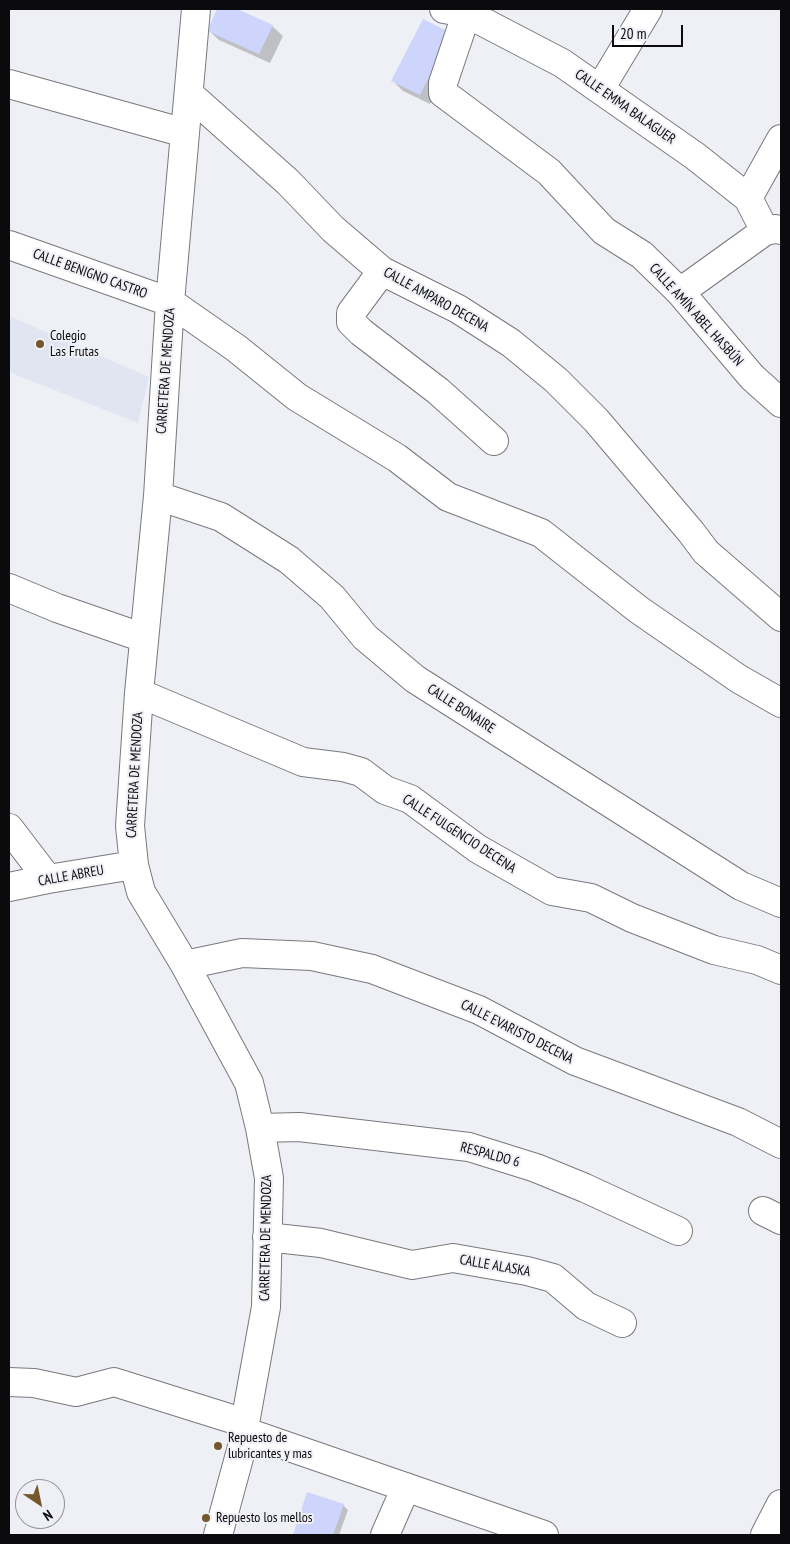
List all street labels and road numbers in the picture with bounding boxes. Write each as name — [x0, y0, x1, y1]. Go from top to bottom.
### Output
street label: CALLE EMMA BALAGUER — [571, 66, 679, 148]
street label: CALLE BENIGNO CASTRO — [30, 245, 150, 303]
street label: CALLE AMÍN ABEL HASBÚN — [646, 260, 746, 370]
street label: CALLE AMPARO DECENA — [380, 264, 492, 336]
street label: CARRETERA DE MENDOZA — [153, 307, 179, 435]
street label: CALLE BONAIRE — [424, 681, 498, 737]
street label: CARRETERA DE MENDOZA — [123, 711, 147, 839]
street label: CALLE FULGENCIO DECENA — [399, 791, 519, 877]
street label: CALLE ABREU — [37, 862, 105, 890]
street label: CALLE EVARISTO DECENA — [458, 996, 576, 1068]
street label: RESPALDO 6 — [458, 1139, 522, 1171]
street label: CARRETERA DE MENDOZA — [256, 1175, 276, 1301]
street label: CALLE ALASKA — [458, 1252, 532, 1280]

